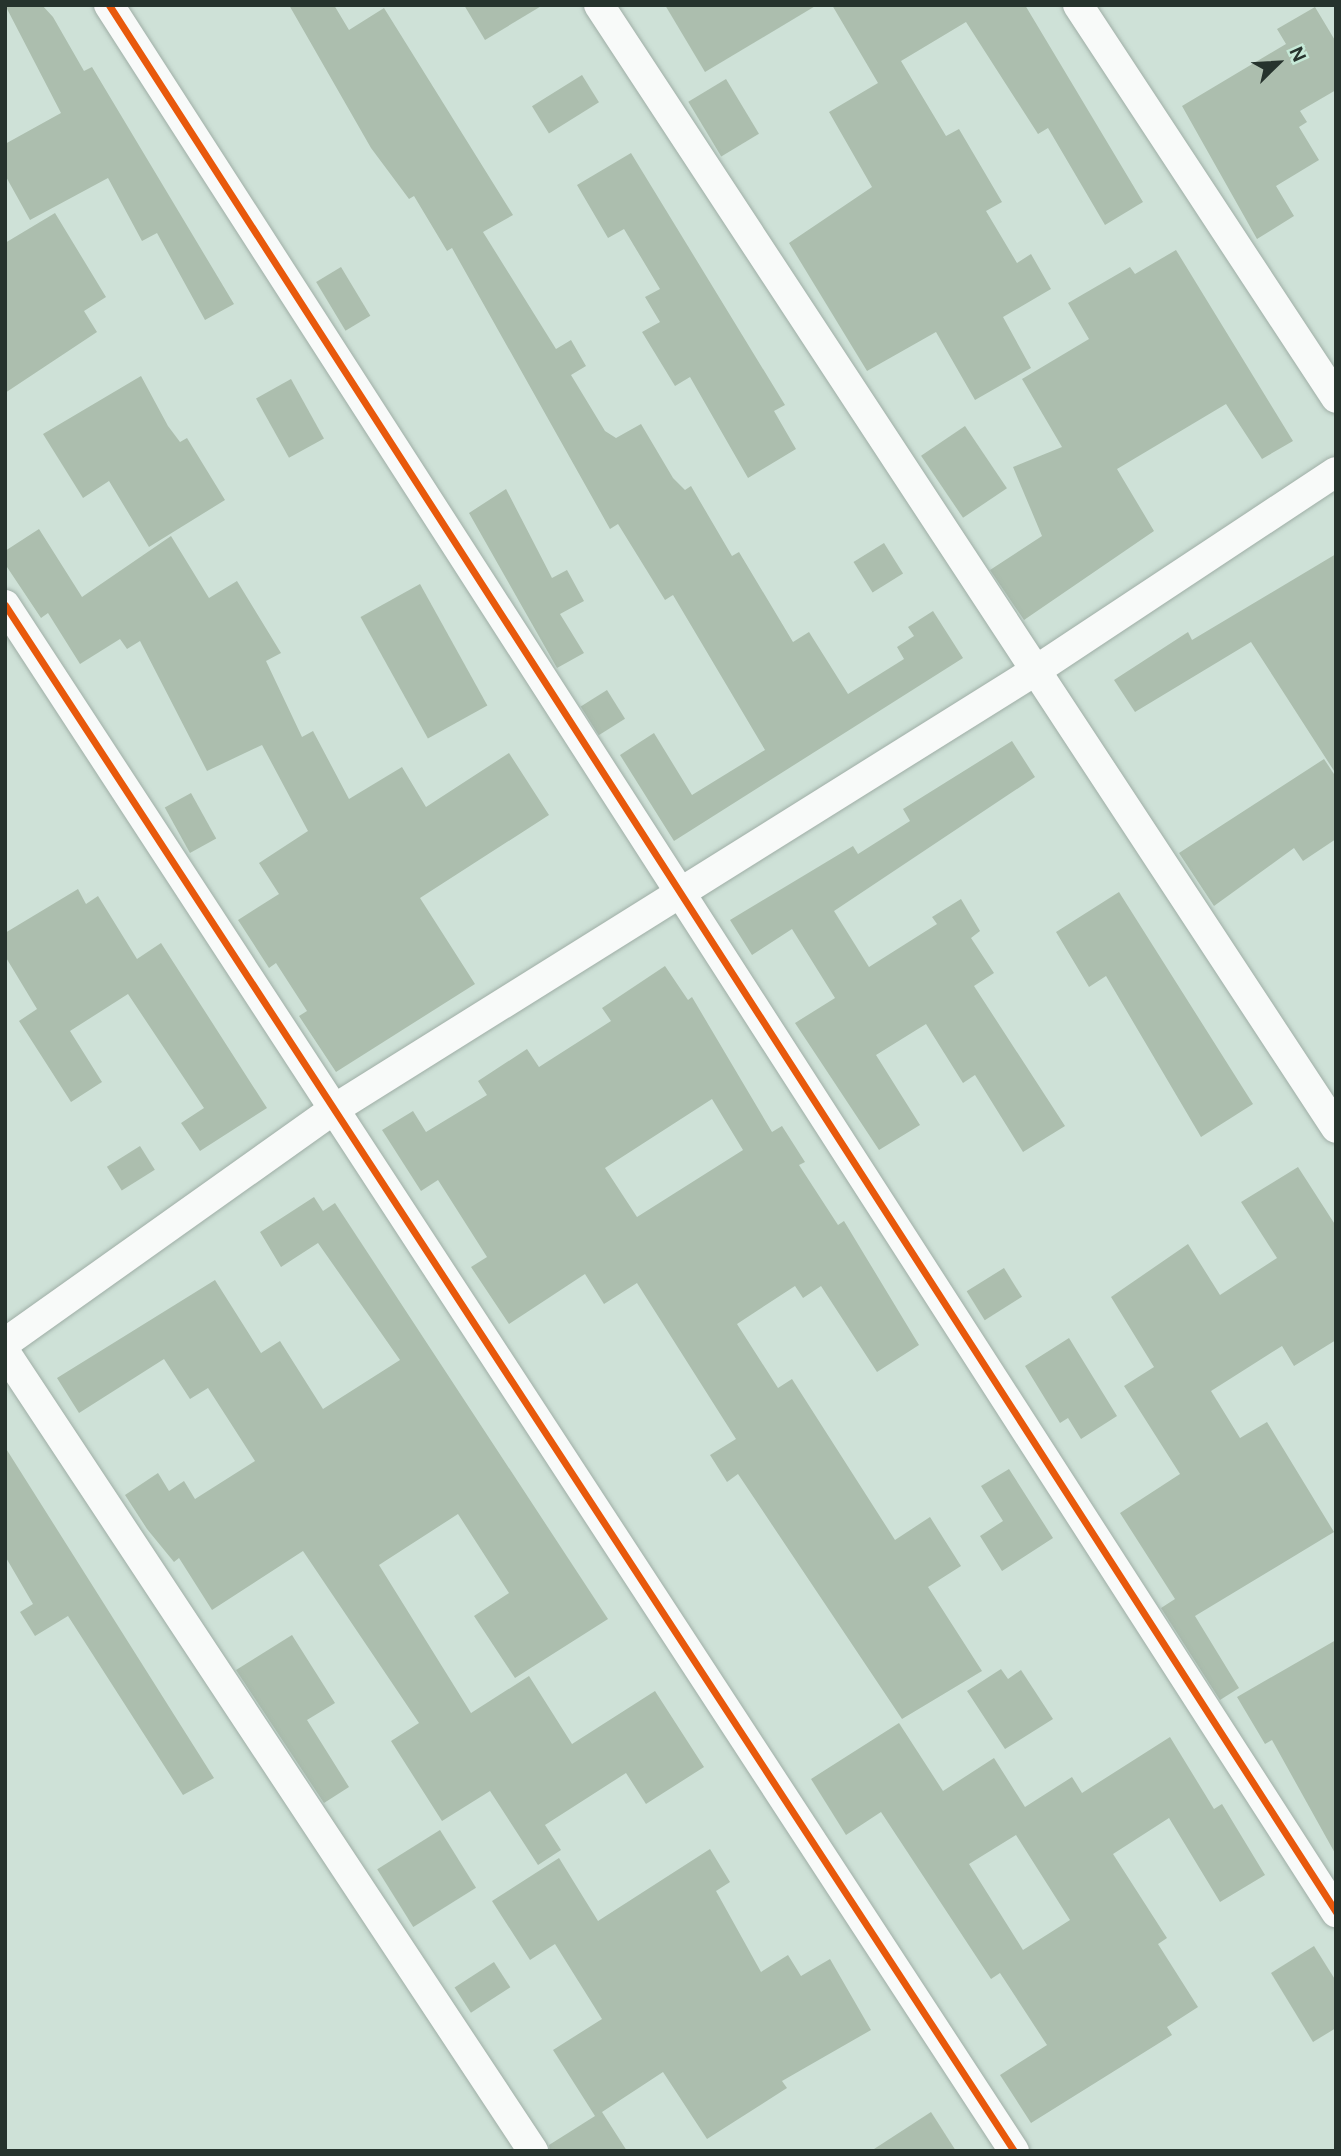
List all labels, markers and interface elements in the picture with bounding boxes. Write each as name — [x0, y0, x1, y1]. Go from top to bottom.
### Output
north arrow — [1243, 28, 1313, 98]
text: N — [1283, 43, 1312, 66]

